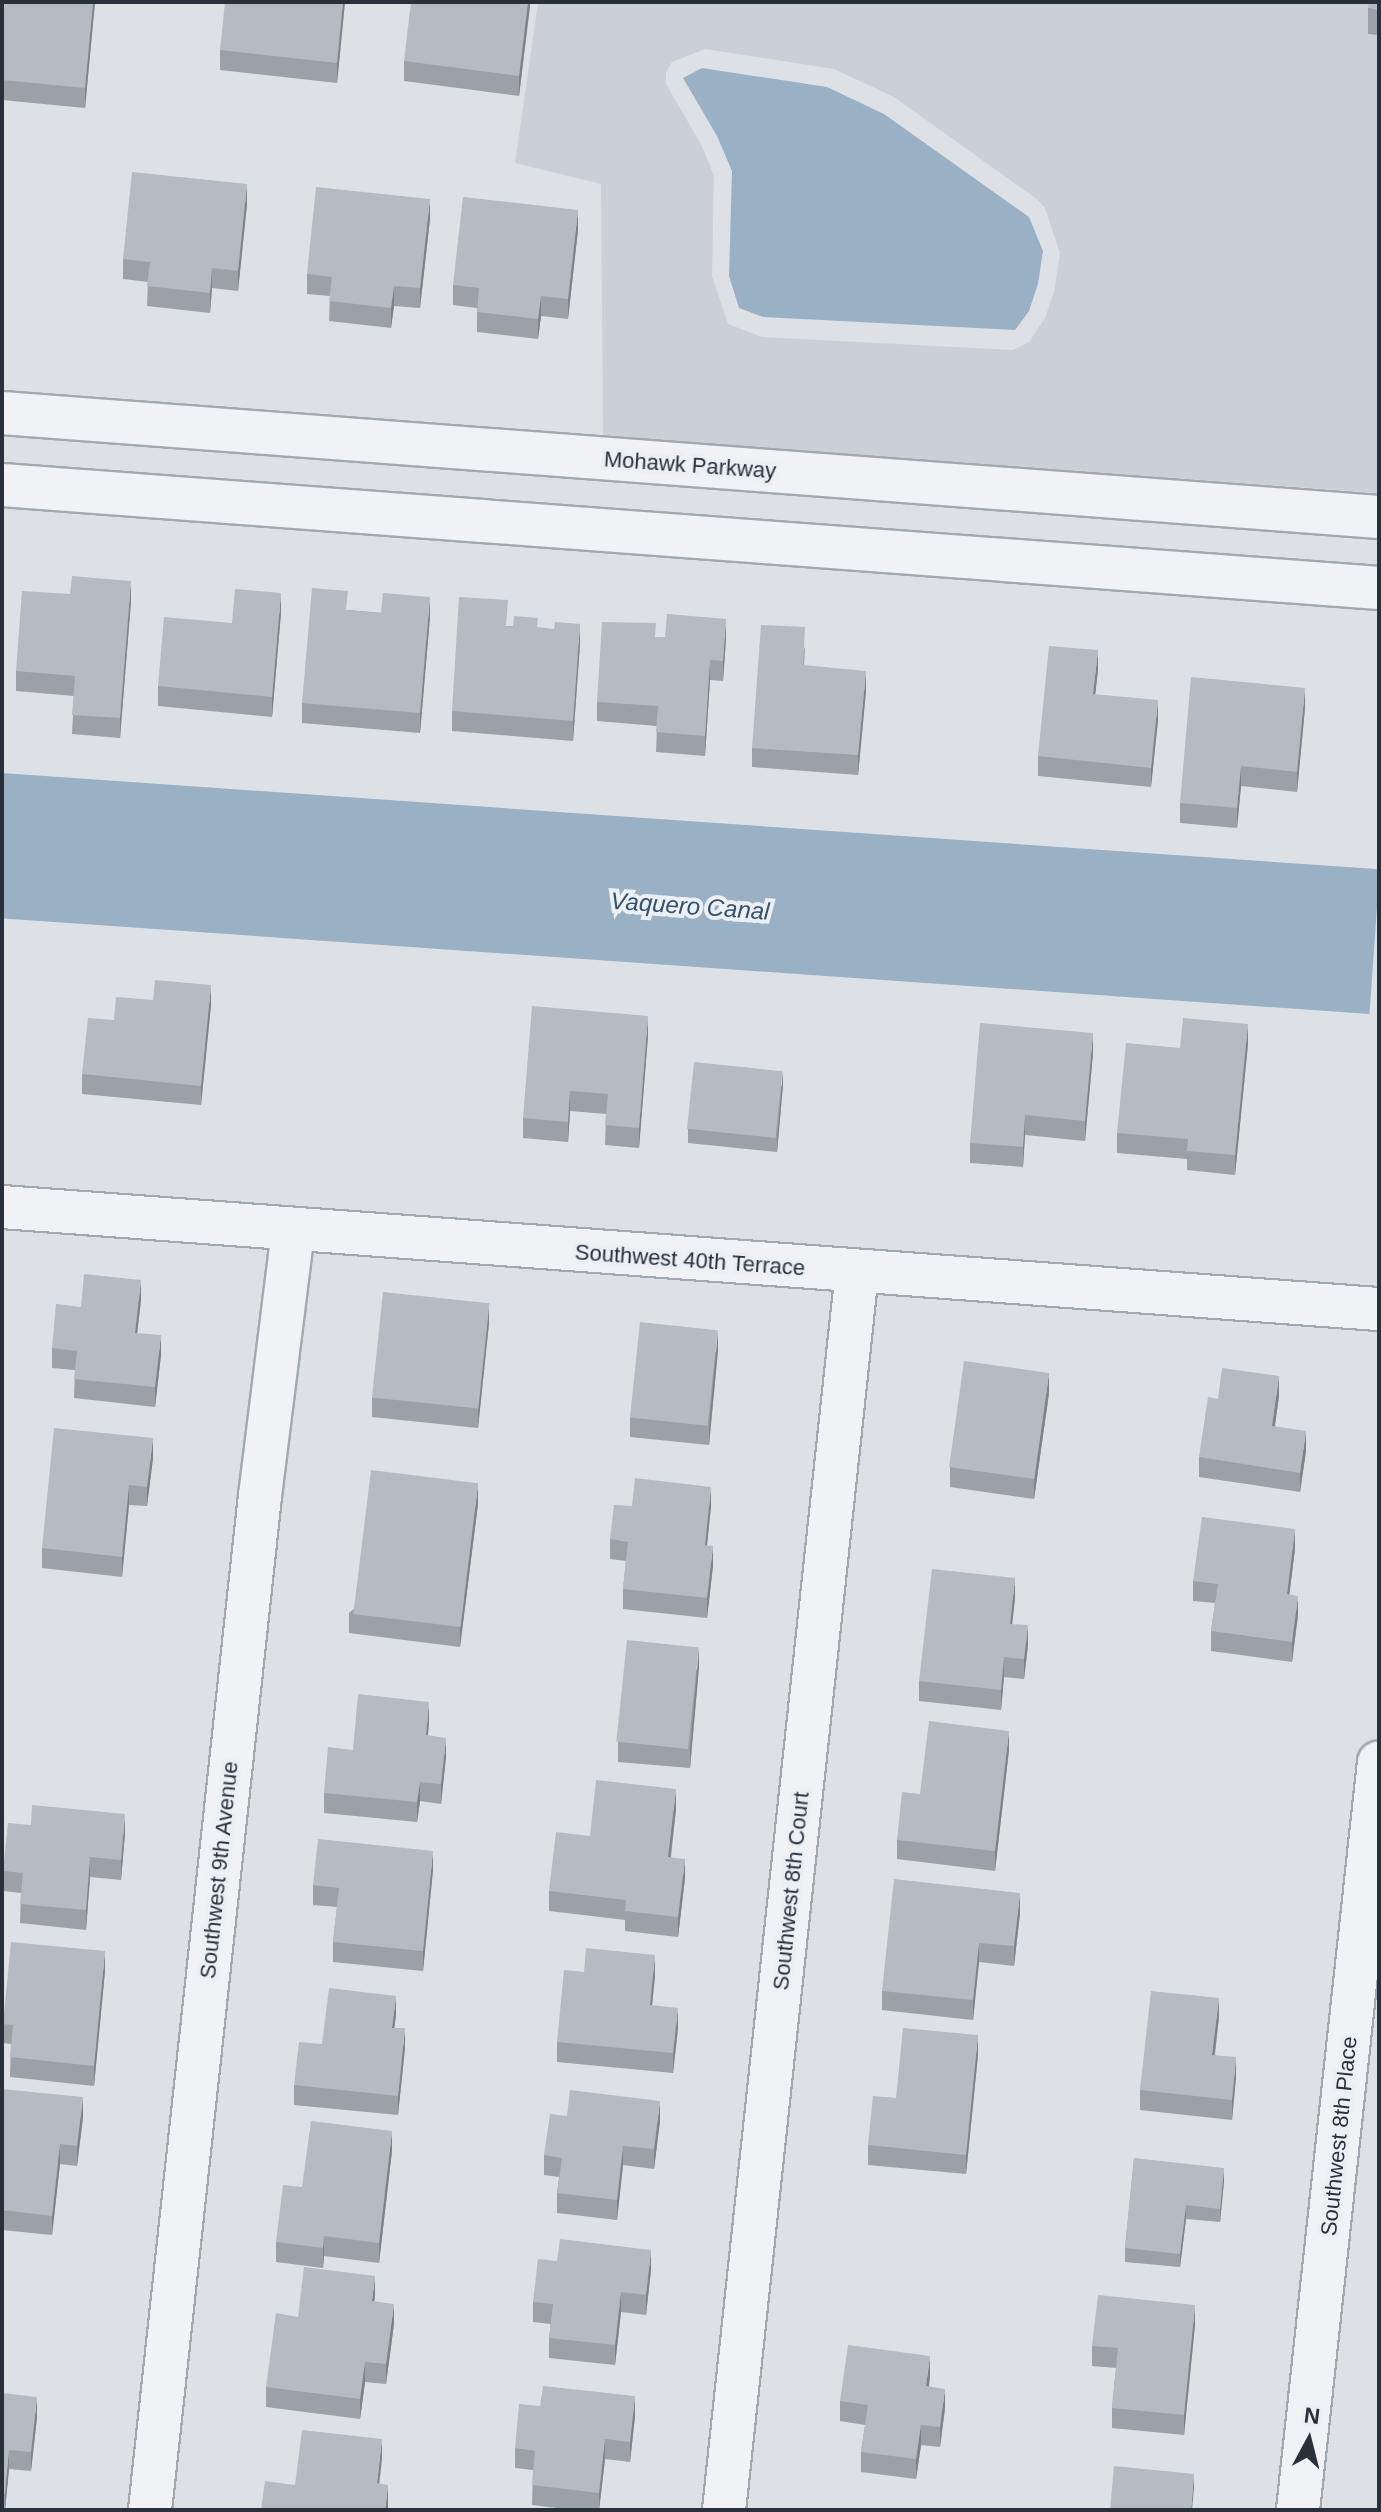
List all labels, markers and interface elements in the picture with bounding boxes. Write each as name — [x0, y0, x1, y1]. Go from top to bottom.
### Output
street label: Mohawk Parkway — [603, 446, 777, 484]
water label: Vaquero Canal — [610, 886, 770, 926]
street label: Southwest 40th Terrace — [574, 1239, 806, 1281]
street label: Southwest 9th Avenue — [194, 1759, 244, 1981]
street label: Southwest 8th Court — [767, 1791, 815, 1991]
street label: Southwest 8th Place — [1315, 2035, 1363, 2237]
north arrow — [1269, 2400, 1349, 2480]
text: N — [1303, 2402, 1321, 2429]

